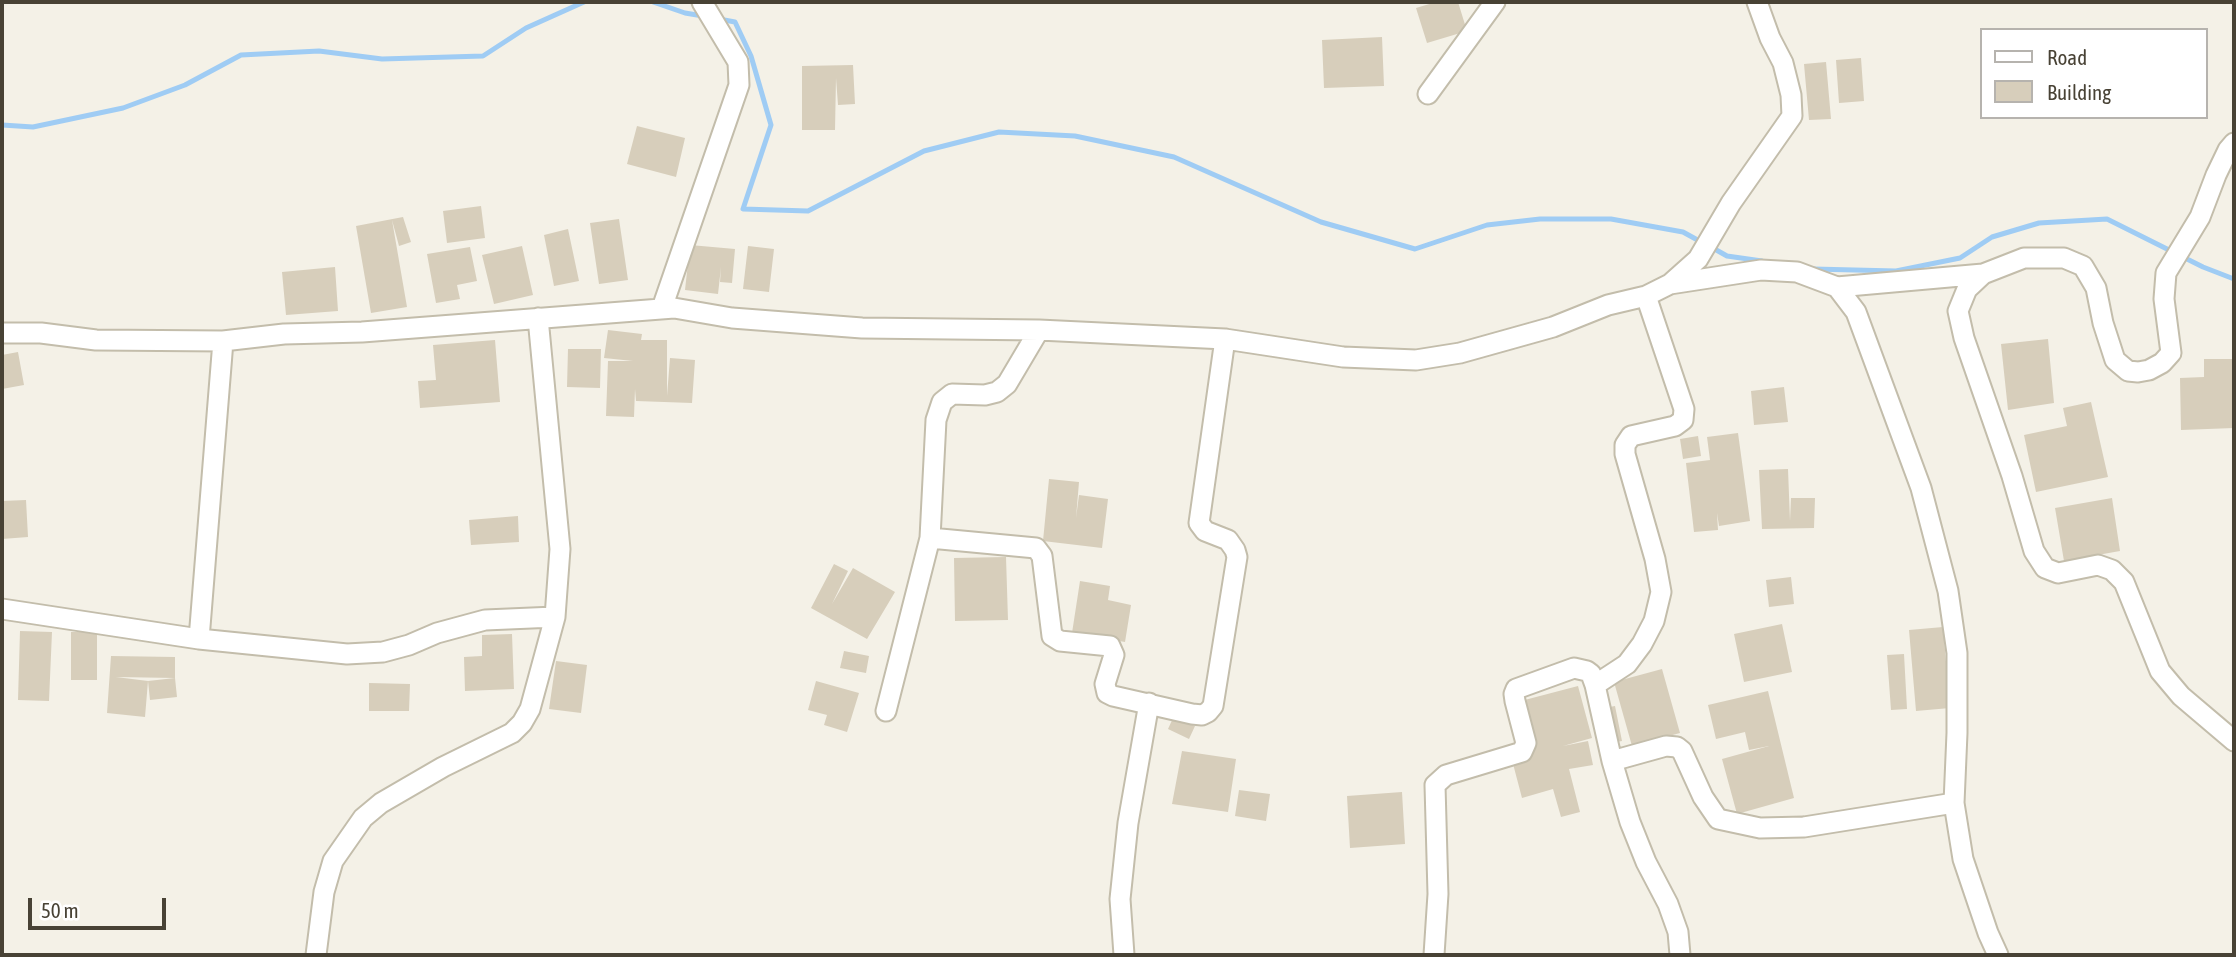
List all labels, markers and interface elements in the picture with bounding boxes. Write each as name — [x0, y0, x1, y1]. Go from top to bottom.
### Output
legend — [1980, 28, 2208, 119]
text: Road — [2047, 45, 2087, 69]
text: Building — [2047, 80, 2111, 104]
scale bar — [32, 884, 170, 928]
text: 50 m — [41, 898, 79, 922]

